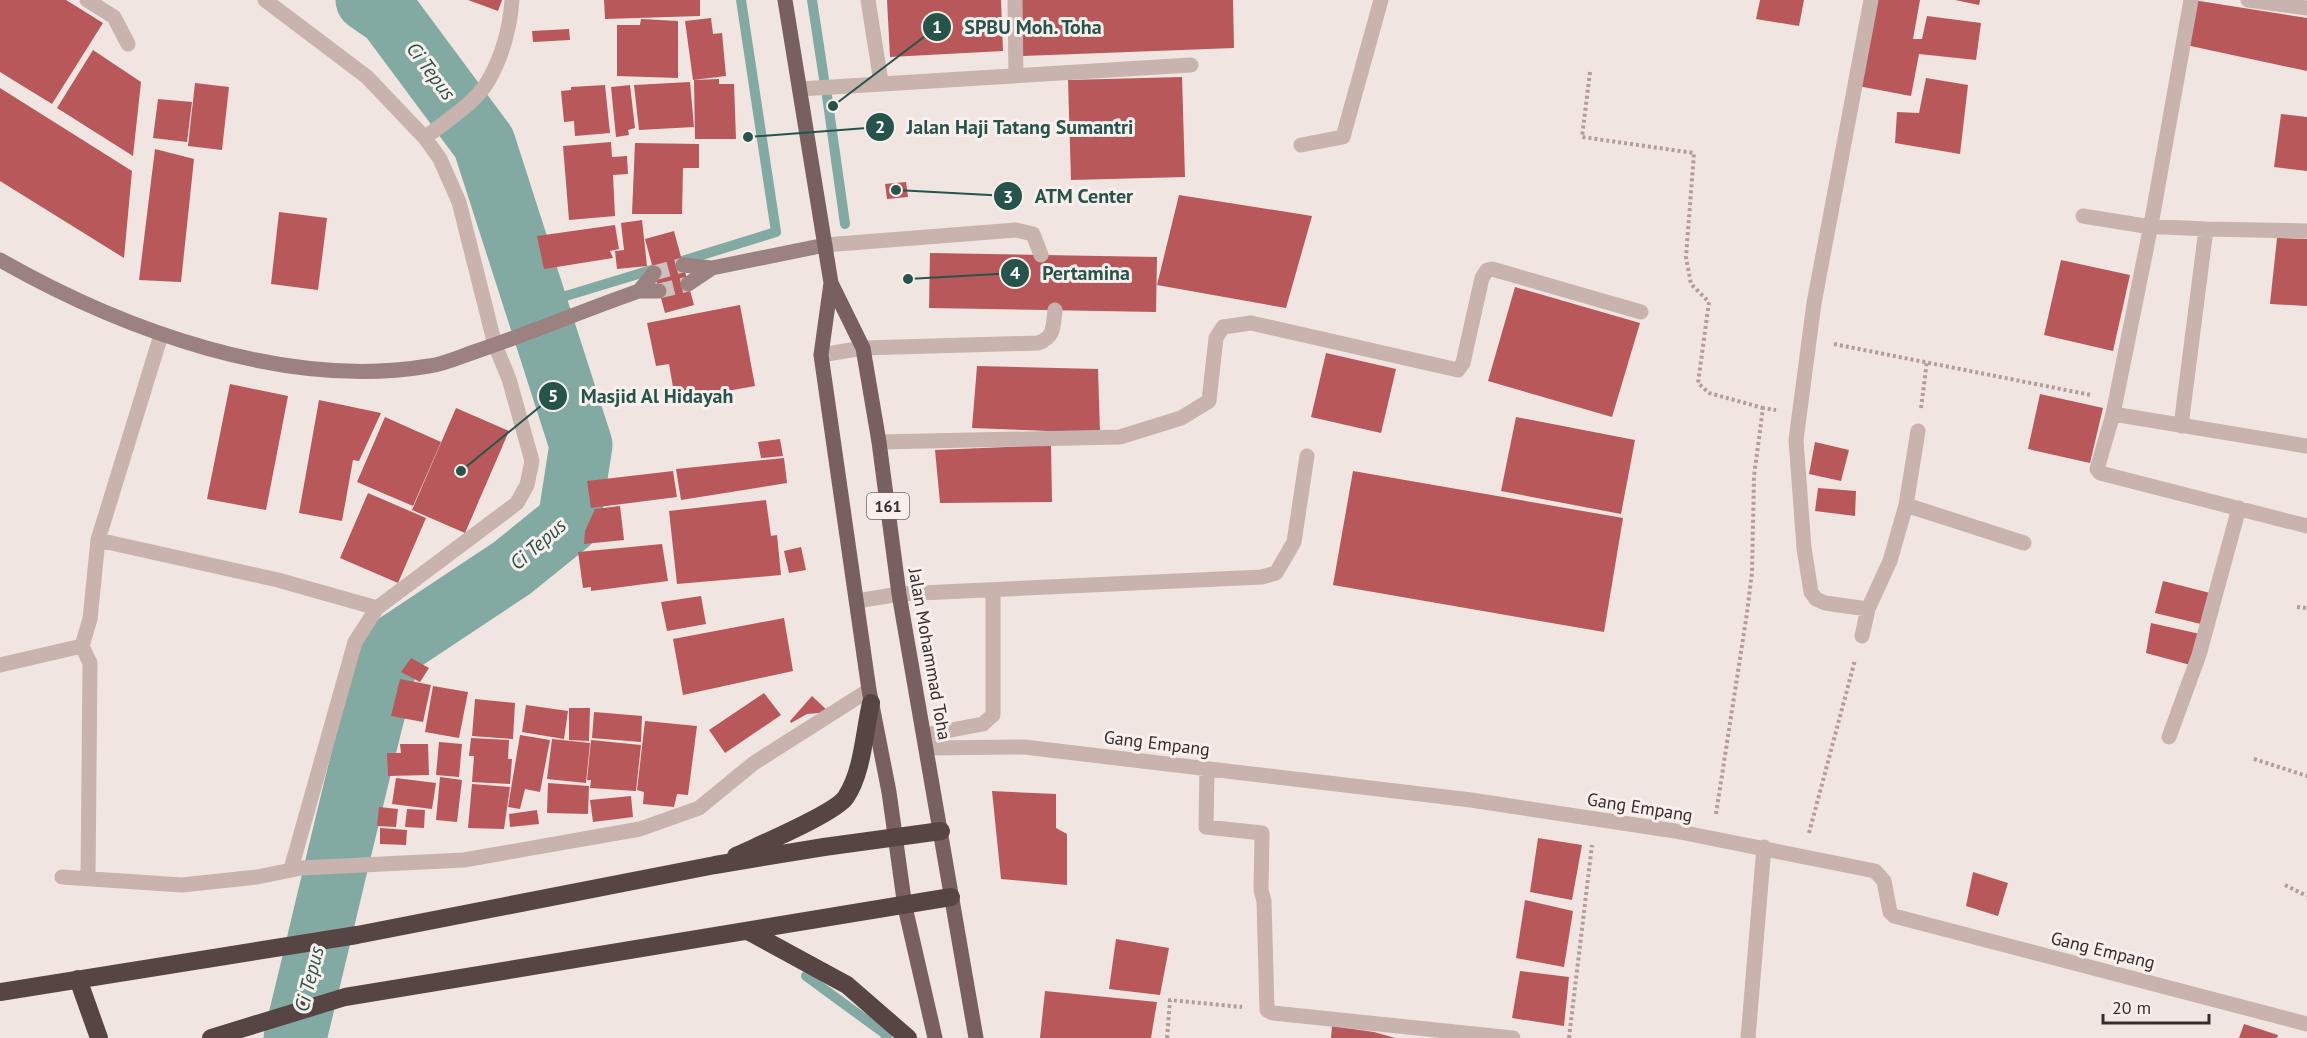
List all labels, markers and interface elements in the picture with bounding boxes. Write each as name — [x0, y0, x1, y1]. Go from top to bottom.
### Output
callout: SPBU Moh. Toha — [922, 8, 1115, 46]
text: SPBU Moh. Toha — [964, 14, 1102, 40]
text: 1 — [932, 15, 942, 38]
water label: Ci Tepus — [401, 37, 461, 105]
callout: Jalan Haji Tatang Sumantri — [865, 108, 1146, 146]
text: Jalan Haji Tatang Sumantri — [906, 114, 1133, 140]
text: 2 — [875, 115, 885, 138]
callout: ATM Center — [993, 177, 1146, 215]
text: ATM Center — [1035, 183, 1133, 209]
text: 3 — [1003, 185, 1013, 208]
callout: Pertamina — [1000, 254, 1142, 292]
text: Pertamina — [1042, 260, 1130, 286]
text: 4 — [1010, 261, 1020, 284]
callout: Masjid Al Hidayah — [538, 377, 746, 415]
text: Masjid Al Hidayah — [581, 383, 733, 409]
text: 5 — [548, 384, 558, 407]
road number: 161 — [867, 493, 909, 519]
water label: Ci Tepus — [504, 512, 572, 576]
street label: Jalan Mohammad Toha — [903, 565, 956, 742]
street label: Gang Empang — [1103, 725, 1211, 761]
street label: Gang Empang — [1585, 787, 1695, 827]
street label: Gang Empang — [2048, 926, 2158, 974]
water label: Ci Tepus — [288, 944, 330, 1014]
scale bar — [2103, 987, 2210, 1025]
text: 20 m — [2112, 996, 2151, 1019]

